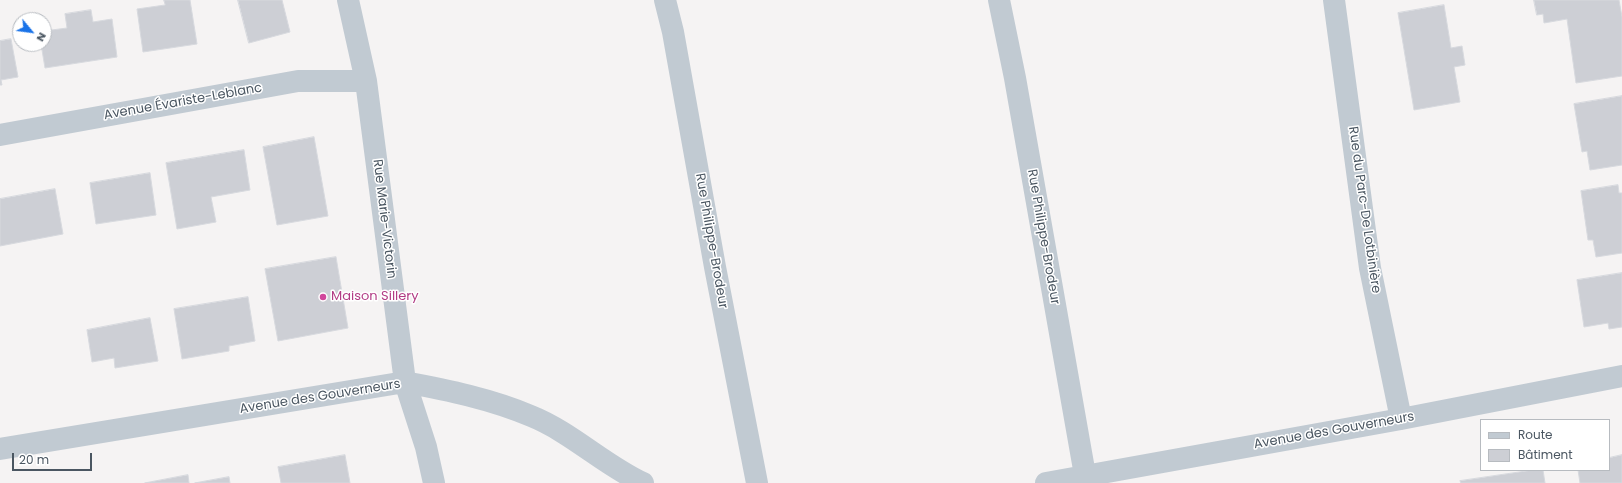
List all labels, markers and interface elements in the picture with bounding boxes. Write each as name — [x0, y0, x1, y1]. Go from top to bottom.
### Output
north arrow — [12, 12, 52, 52]
text: N — [33, 30, 51, 45]
street label: Avenue Évariste-Leblanc — [103, 80, 263, 124]
street label: Rue du Parc-De Lotbinière — [1345, 126, 1383, 294]
street label: Rue Marie-Victorin — [369, 158, 399, 280]
street label: Rue Philippe-Brodeur — [1023, 168, 1063, 306]
street label: Rue Philippe-Brodeur — [691, 172, 731, 310]
place label: Maison Sillery — [331, 289, 419, 305]
marker: Maison Sillery — [318, 292, 328, 302]
street label: Avenue des Gouverneurs — [238, 377, 402, 417]
street label: Avenue des Gouverneurs — [1253, 409, 1415, 453]
legend — [1480, 419, 1610, 471]
text: Route — [1518, 426, 1552, 443]
scale bar — [14, 445, 94, 471]
text: Bâtiment — [1518, 446, 1573, 463]
text: 20 m — [19, 451, 49, 468]

